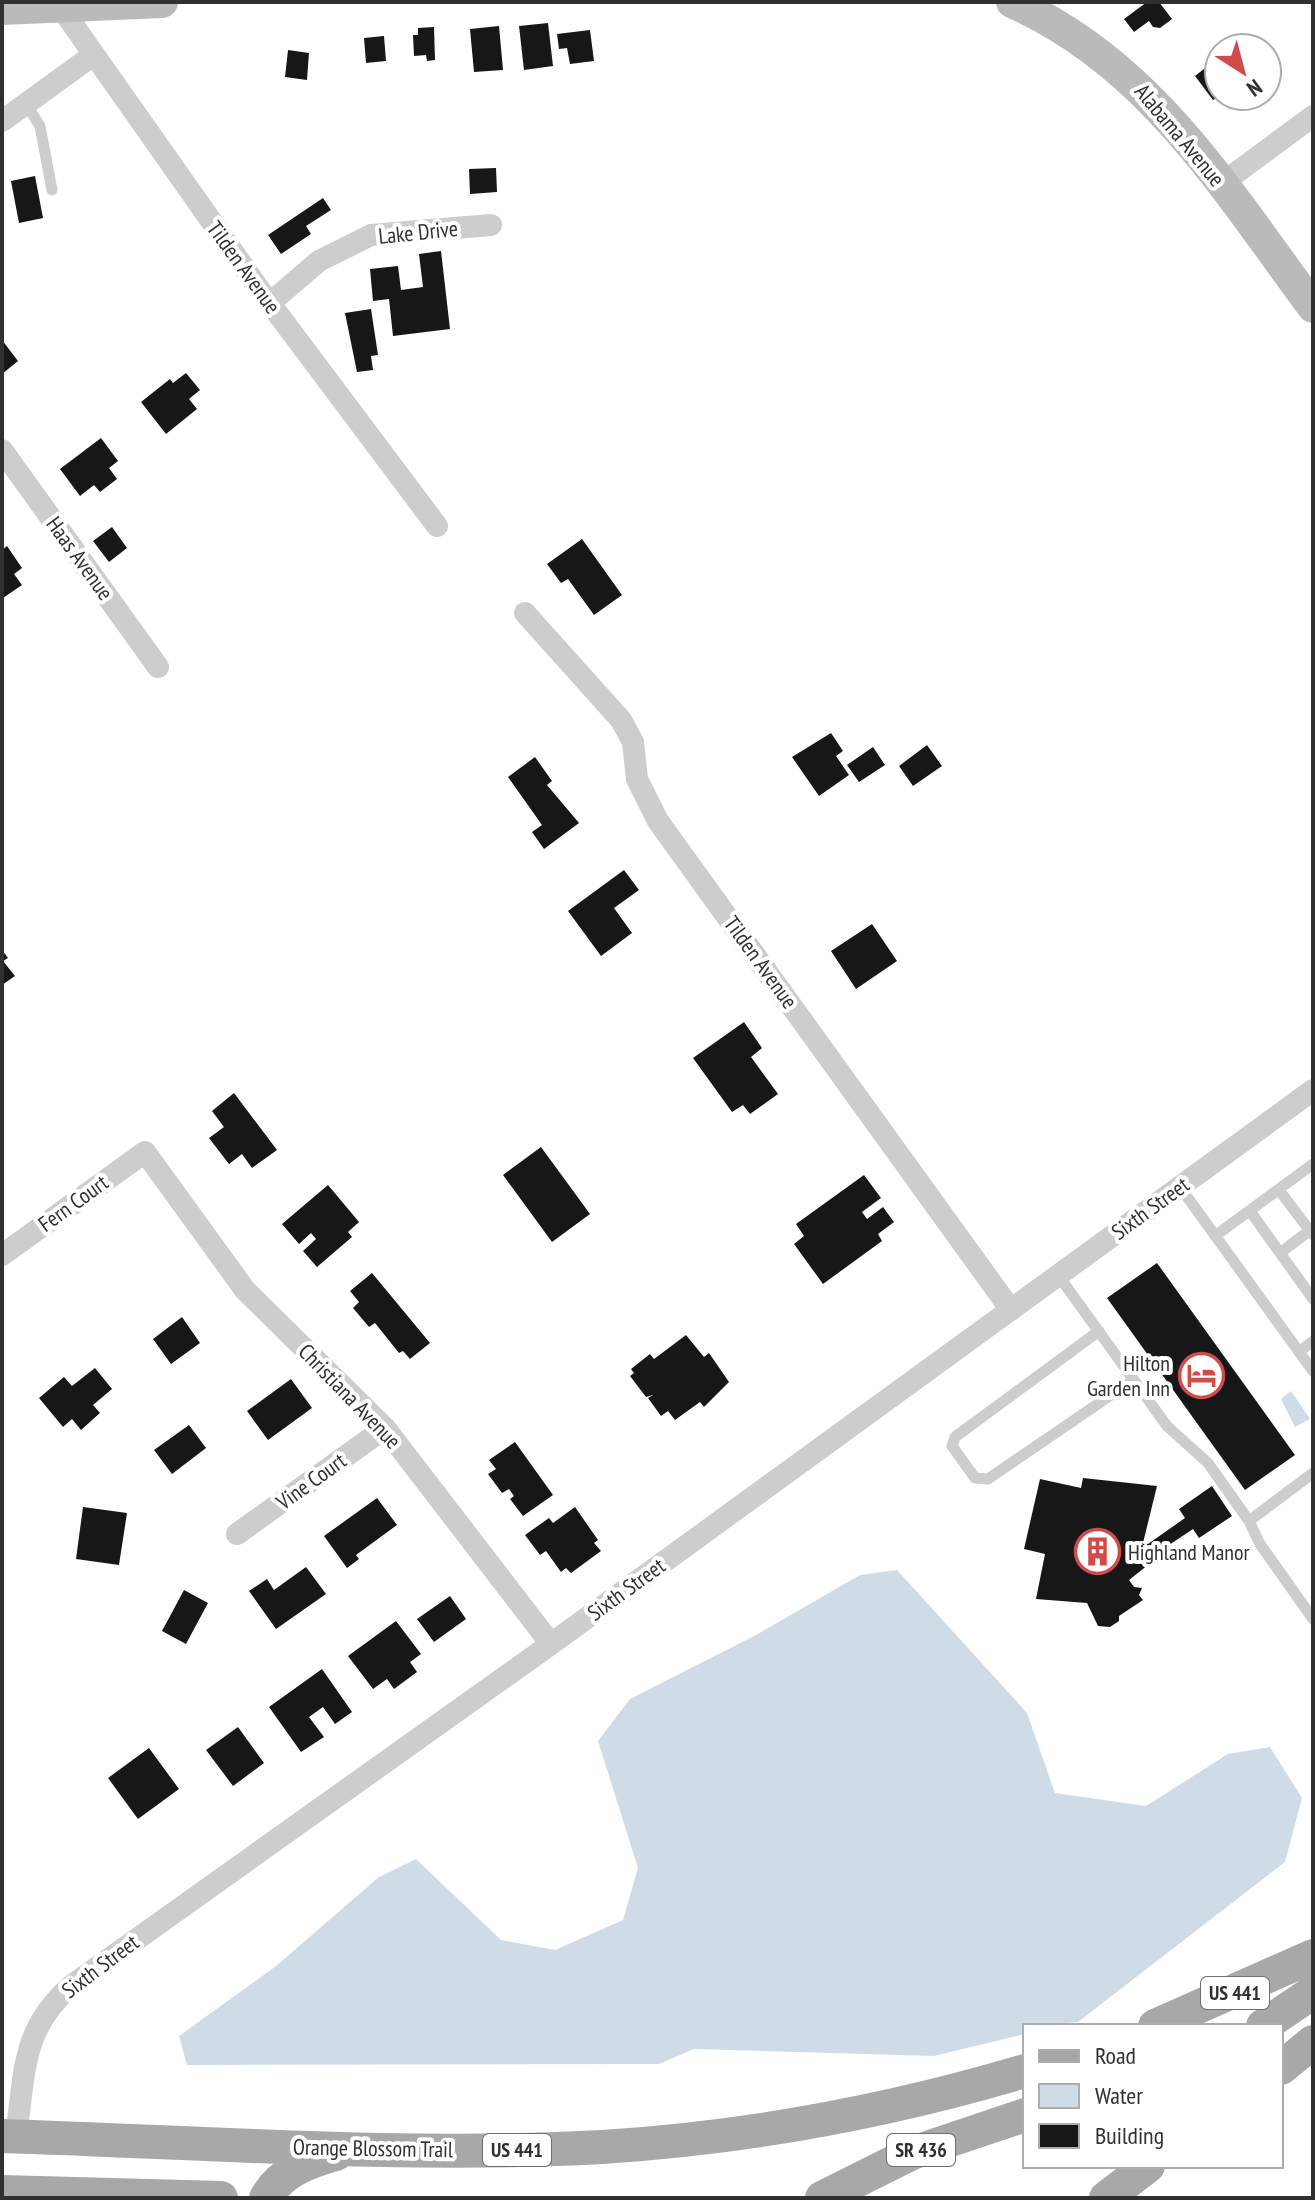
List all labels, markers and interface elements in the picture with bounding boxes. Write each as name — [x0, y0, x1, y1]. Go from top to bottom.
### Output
north arrow — [1203, 32, 1283, 112]
text: N — [1242, 73, 1268, 103]
street label: Alabama Avenue — [1129, 78, 1231, 192]
street label: Lake Drive — [377, 214, 459, 250]
street label: Tilden Avenue — [201, 215, 287, 319]
street label: Haas Avenue — [40, 511, 120, 605]
street label: Tilden Avenue — [718, 910, 804, 1014]
street label: Fern Court — [33, 1168, 113, 1238]
street label: Sixth Street — [1106, 1170, 1194, 1246]
street label: Christiana Avenue — [293, 1337, 407, 1455]
place label: Hilton Garden Inn — [1087, 1349, 1170, 1402]
hotel icon: Hilton Garden Inn — [1177, 1352, 1225, 1400]
street label: Vine Court — [270, 1446, 351, 1516]
building icon: Highland Manor — [1073, 1528, 1121, 1576]
place label: Highland Manor — [1128, 1538, 1250, 1566]
street label: Sixth Street — [582, 1551, 670, 1627]
street label: Sixth Street — [56, 1928, 144, 2004]
road number: US 441 — [1201, 1977, 1269, 2009]
legend — [1023, 2024, 1283, 2168]
text: Road — [1095, 2040, 1136, 2071]
text: Water — [1095, 2080, 1143, 2111]
text: Building — [1095, 2120, 1164, 2151]
street label: Orange Blossom Trail — [293, 2133, 454, 2163]
road number: US 441 — [483, 2134, 551, 2166]
road number: SR 436 — [887, 2134, 955, 2166]

